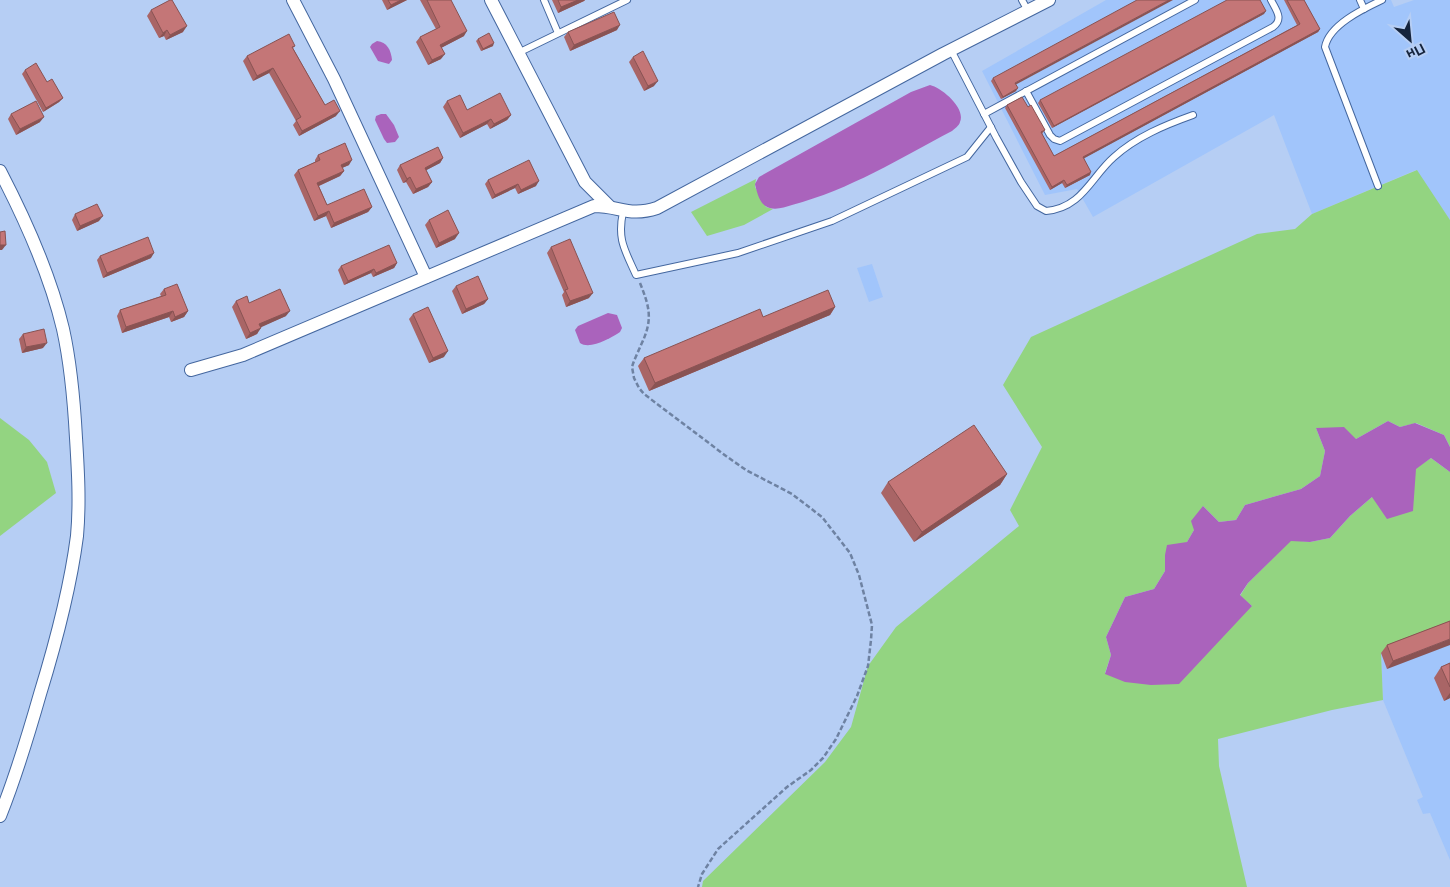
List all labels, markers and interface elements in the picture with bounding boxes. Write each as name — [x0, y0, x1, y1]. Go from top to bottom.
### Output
north arrow — [1385, 15, 1435, 65]
text: Пн — [1404, 40, 1428, 63]

